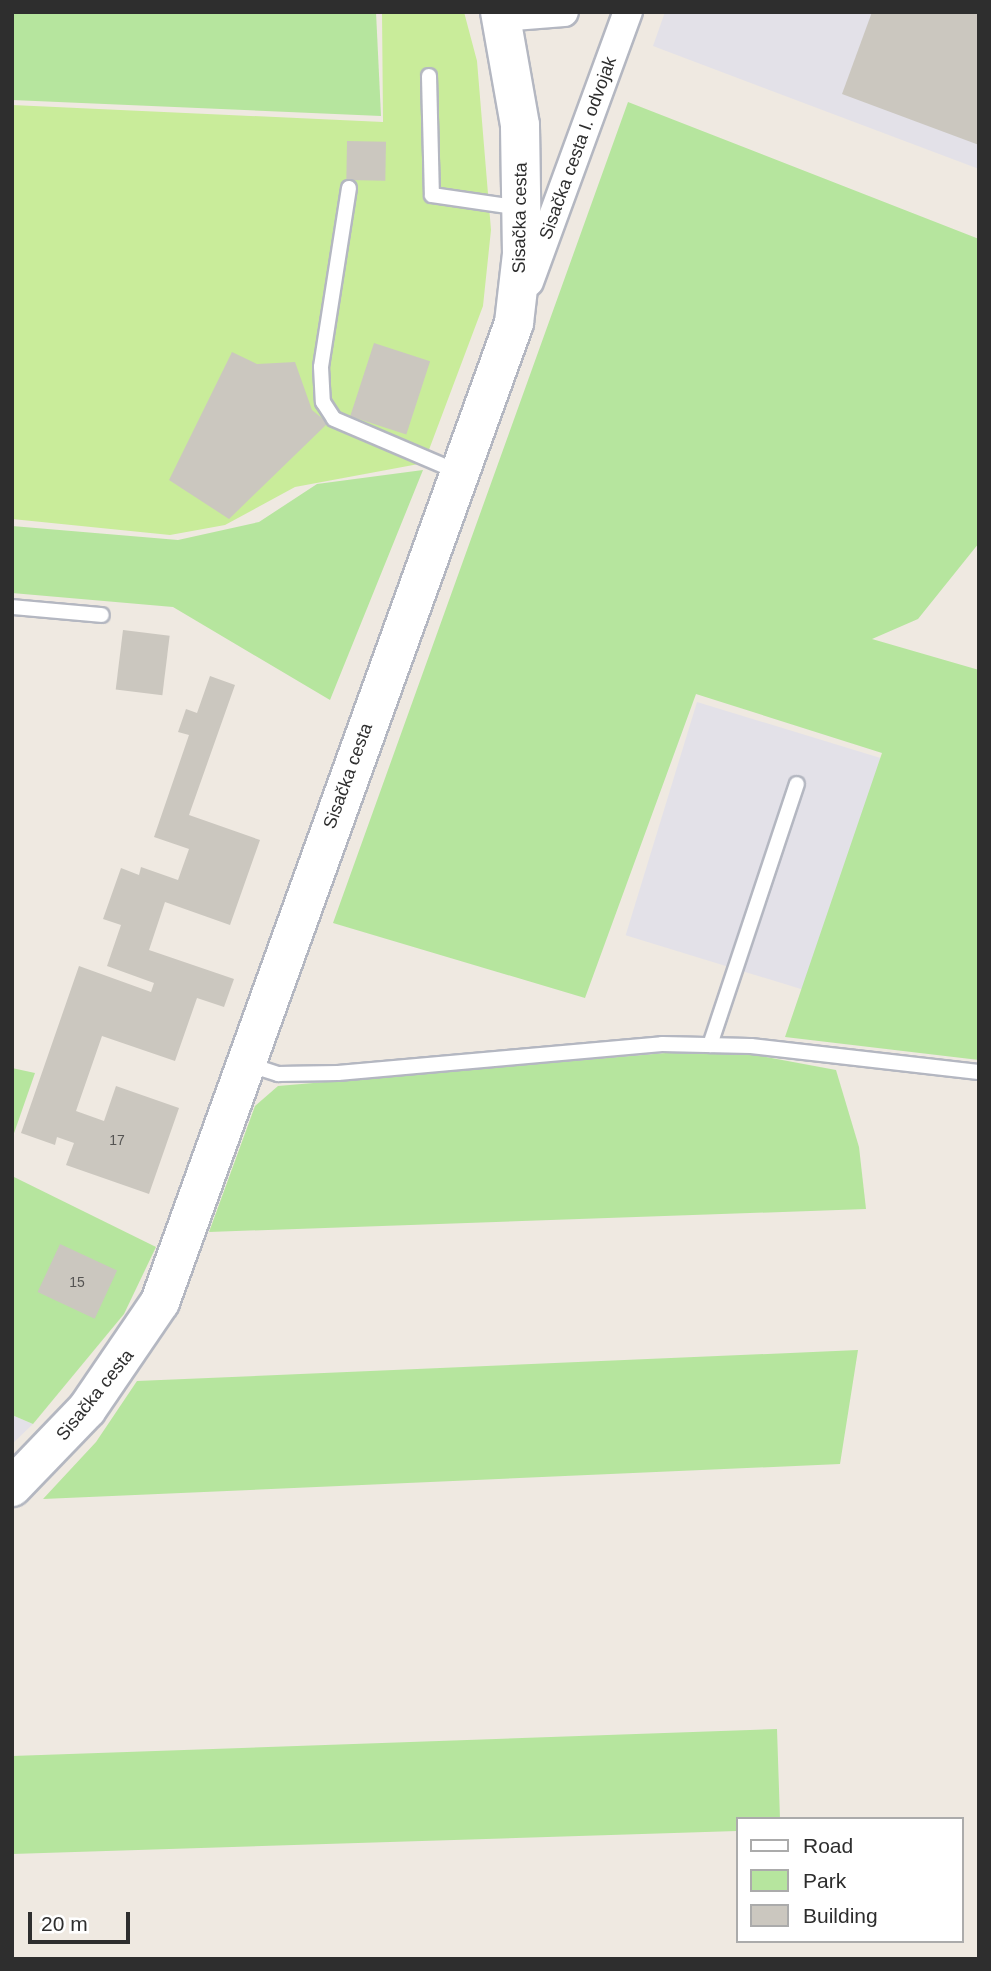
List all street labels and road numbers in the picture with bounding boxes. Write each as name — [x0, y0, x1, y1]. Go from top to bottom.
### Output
street label: Sisačka cesta I. odvojak — [535, 54, 621, 242]
street label: Sisačka cesta — [508, 162, 532, 274]
street label: Sisačka cesta — [319, 720, 377, 832]
street label: Sisačka cesta — [52, 1345, 138, 1445]

